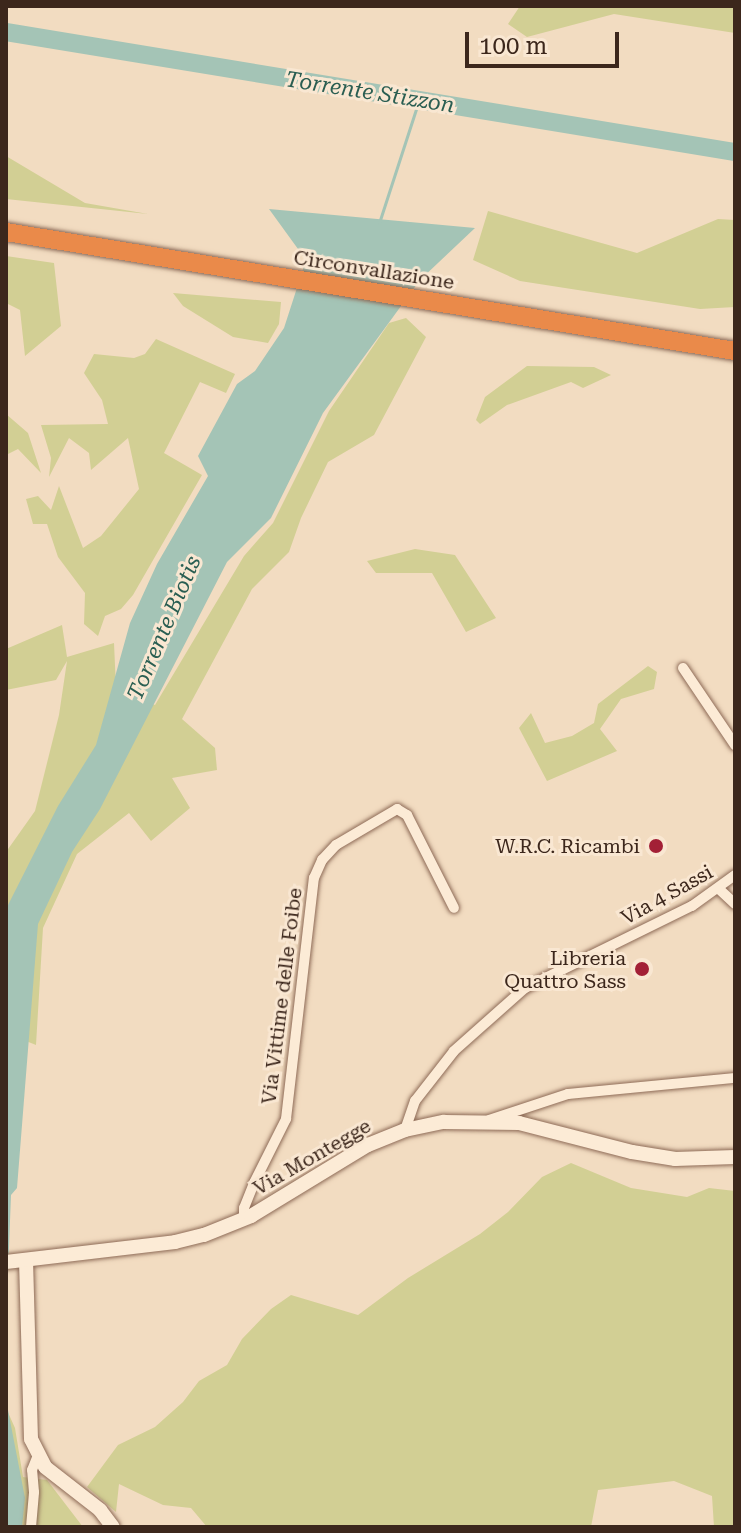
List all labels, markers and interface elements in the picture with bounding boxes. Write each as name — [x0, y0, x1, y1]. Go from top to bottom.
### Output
scale bar — [469, 16, 623, 66]
text: 100 m — [479, 32, 547, 60]
water label: Torrente Stizzon — [284, 66, 456, 118]
street label: Circonvallazione — [292, 245, 456, 295]
water label: Torrente Biotis — [122, 552, 206, 704]
place label: W.R.C. Ricambi — [495, 834, 640, 858]
marker: W.R.C. Ricambi — [647, 837, 665, 855]
street label: Via 4 Sassi — [617, 860, 717, 930]
street label: Via Vittime delle Foibe — [257, 886, 307, 1106]
place label: Libreria Quattro Sass — [504, 946, 626, 993]
marker: Libreria Quattro Sass — [633, 960, 651, 978]
street label: Via Montegge — [249, 1114, 375, 1200]

